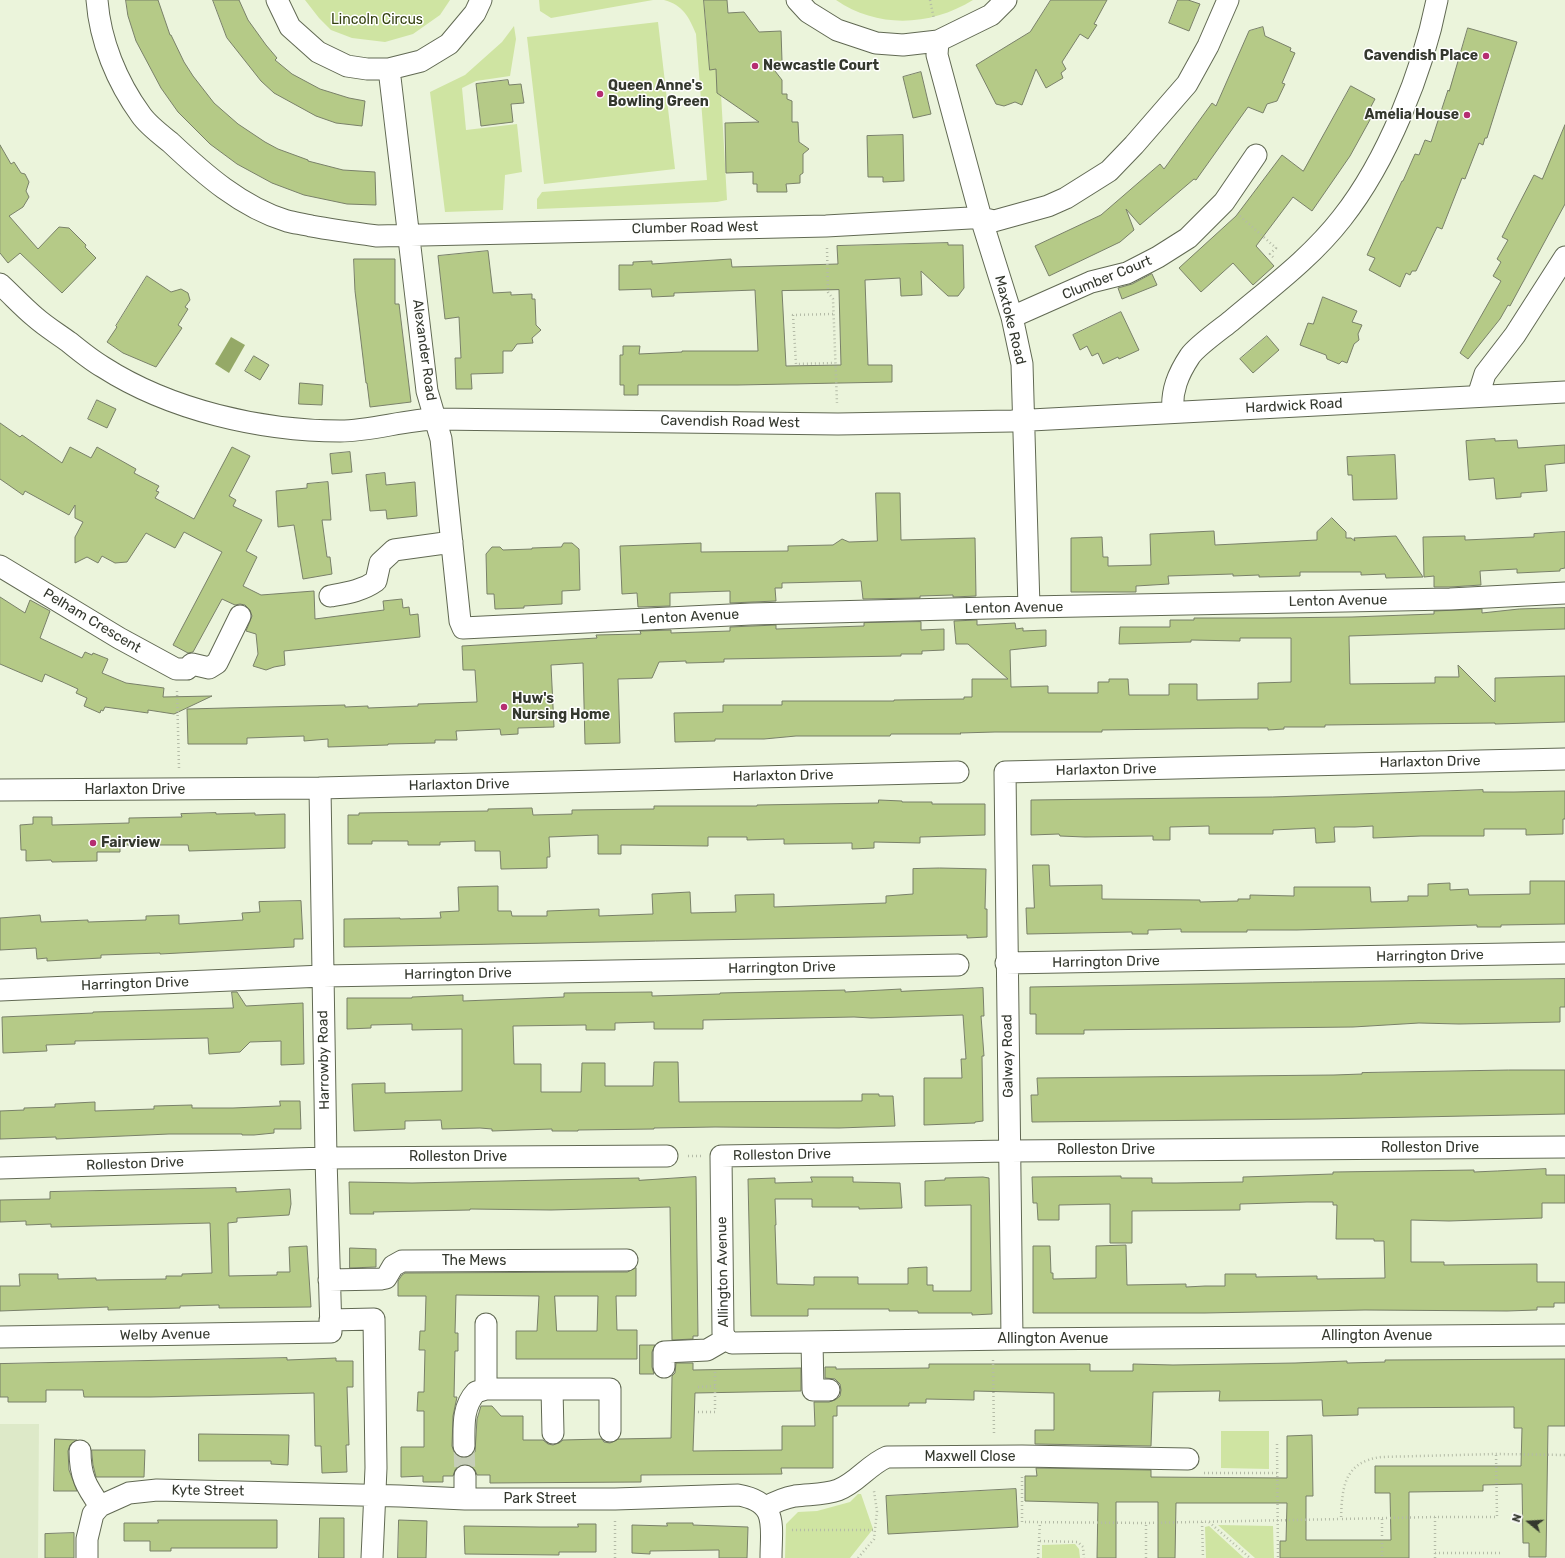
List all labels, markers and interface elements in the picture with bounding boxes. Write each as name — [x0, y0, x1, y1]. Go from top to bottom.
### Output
park label: Lincoln Circus — [331, 12, 423, 28]
place label: Cavendish Place — [1364, 48, 1478, 64]
marker: Cavendish Place — [1481, 51, 1491, 61]
place label: Newcastle Court — [763, 58, 879, 74]
marker: Newcastle Court — [750, 61, 760, 71]
place label: Queen Anne's Bowling Green — [608, 78, 709, 110]
marker: Queen Anne's Bowling Green — [595, 89, 605, 99]
place label: Amelia House — [1365, 107, 1459, 123]
marker: Amelia House — [1462, 110, 1472, 120]
street label: Clumber Road West — [632, 218, 758, 238]
street label: Clumber Court — [1060, 252, 1154, 304]
street label: Maxtoke Road — [991, 274, 1029, 366]
street label: Alexander Road — [409, 298, 439, 402]
street label: Hardwick Road — [1245, 395, 1343, 417]
street label: Cavendish Road West — [660, 412, 800, 432]
street label: Pelham Crescent — [40, 585, 144, 657]
street label: Lenton Avenue — [1289, 592, 1387, 610]
street label: Lenton Avenue — [965, 599, 1063, 617]
street label: Lenton Avenue — [640, 606, 740, 628]
place label: Huw's Nursing Home — [512, 691, 610, 724]
marker: Huw's Nursing Home — [499, 702, 509, 712]
street label: Harlaxton Drive — [1379, 753, 1481, 771]
street label: Harlaxton Drive — [1055, 761, 1157, 779]
street label: Harlaxton Drive — [732, 767, 834, 785]
street label: Harlaxton Drive — [408, 776, 510, 794]
street label: Harlaxton Drive — [85, 782, 185, 798]
place label: Fairview — [101, 835, 160, 851]
marker: Fairview — [88, 838, 98, 848]
street label: Harrington Drive — [1376, 947, 1484, 965]
street label: Harrington Drive — [1052, 953, 1160, 971]
street label: Harrington Drive — [728, 959, 836, 977]
street label: Harrington Drive — [404, 965, 512, 983]
street label: Harrington Drive — [81, 974, 189, 994]
street label: Harrowby Road — [315, 1010, 333, 1110]
street label: Galway Road — [999, 1014, 1017, 1098]
street label: Rolleston Drive — [1381, 1140, 1479, 1156]
street label: Rolleston Drive — [1057, 1142, 1155, 1158]
street label: Rolleston Drive — [733, 1146, 831, 1164]
street label: Rolleston Drive — [409, 1149, 507, 1165]
street label: Rolleston Drive — [86, 1154, 184, 1174]
street label: Allington Avenue — [714, 1216, 732, 1328]
street label: The Mews — [442, 1253, 506, 1269]
street label: Welby Avenue — [120, 1326, 210, 1344]
street label: Allington Avenue — [1322, 1328, 1432, 1344]
street label: Allington Avenue — [998, 1331, 1108, 1347]
street label: Maxwell Close — [924, 1449, 1016, 1465]
street label: Kyte Street — [172, 1482, 244, 1500]
street label: Park Street — [503, 1491, 577, 1507]
north arrow — [1509, 1502, 1549, 1542]
text: N — [1510, 1512, 1525, 1524]

